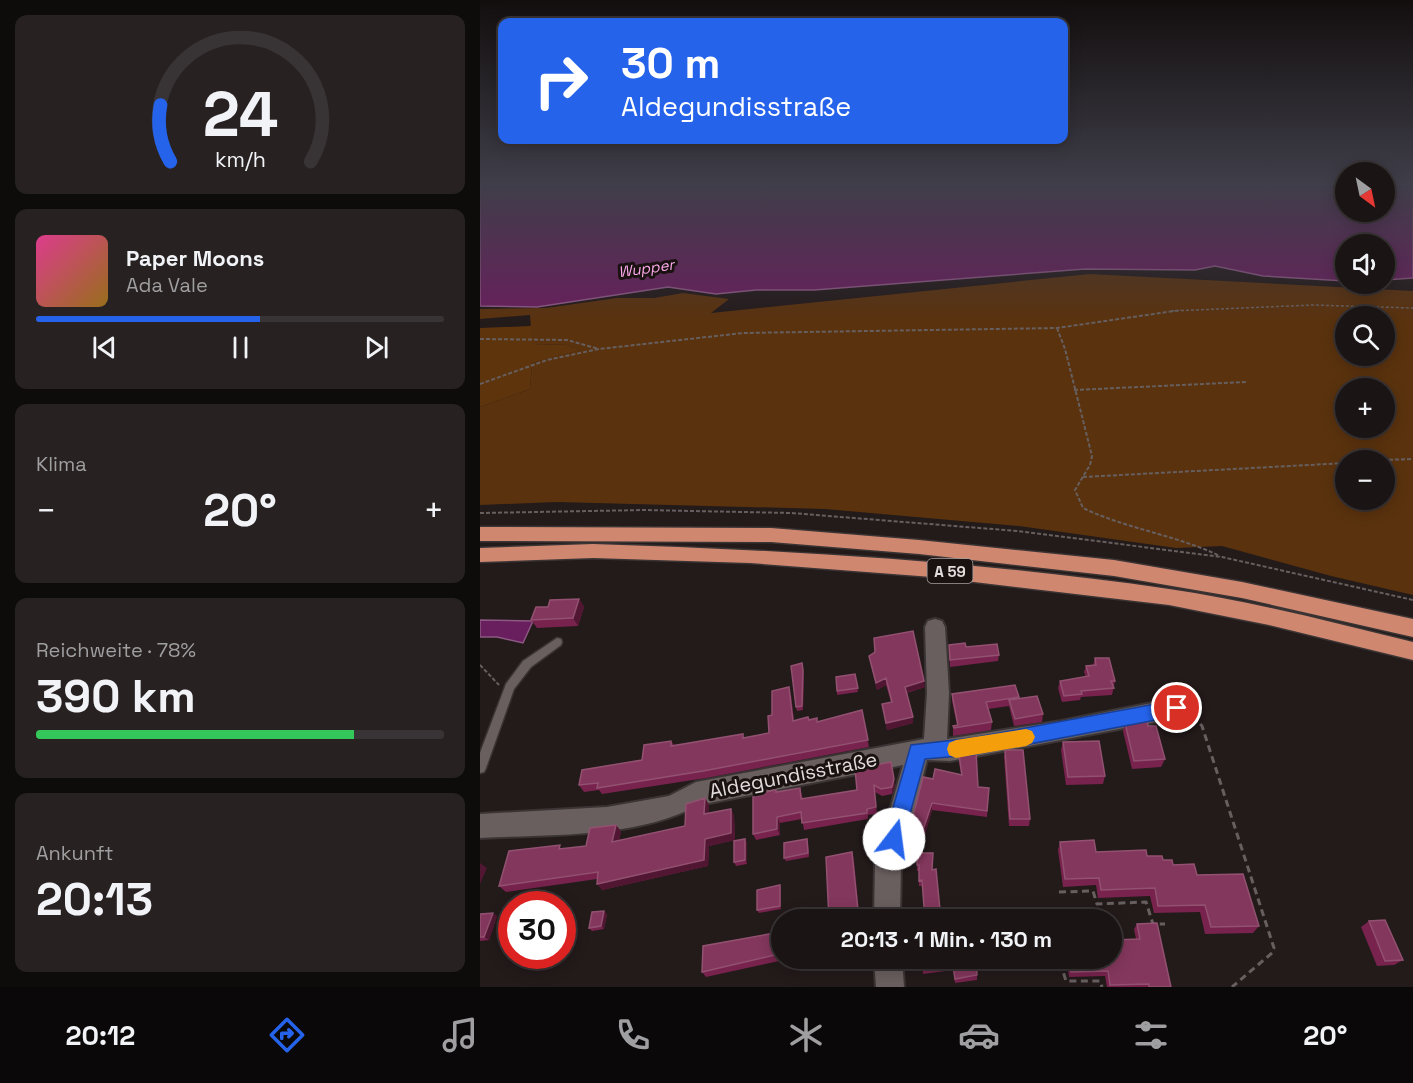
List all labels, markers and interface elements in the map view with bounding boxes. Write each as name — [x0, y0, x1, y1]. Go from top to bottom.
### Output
text: 30 m — [621, 37, 720, 90]
icon: right — [522, 42, 600, 120]
text: 24 — [202, 75, 278, 154]
text: Aldegundisstraße — [621, 89, 851, 124]
text: km/h — [214, 146, 266, 173]
north arrow — [1335, 162, 1395, 222]
map controls — [1335, 162, 1395, 510]
button: sound — [1335, 234, 1395, 294]
text: Paper Moons — [126, 244, 264, 272]
water label: Wupper — [617, 255, 676, 281]
text: Ada Vale — [126, 272, 208, 298]
button: search — [1335, 306, 1395, 366]
icon: previous — [88, 331, 121, 364]
icon: pause — [224, 331, 257, 364]
icon: next — [360, 331, 393, 364]
button: + — [1335, 378, 1395, 438]
button: − — [1335, 450, 1395, 510]
text: Klima — [36, 451, 87, 477]
text: 20° — [203, 482, 277, 539]
text: − — [36, 490, 56, 532]
text: + — [424, 490, 444, 532]
road number: A 59 — [928, 559, 972, 583]
text: Reichweite · 78% — [36, 637, 196, 663]
text: 390 km — [36, 668, 196, 725]
pin — [1151, 682, 1202, 733]
icon: arrive — [1160, 691, 1193, 724]
street label: Aldegundisstraße — [707, 746, 879, 804]
position arrow — [862, 807, 926, 871]
text: Ankunft — [36, 840, 114, 866]
text: 20:13 — [36, 871, 153, 928]
speed limit sign: 30 — [498, 891, 576, 969]
text: 20:13 · 1 Min. · 130 m — [841, 925, 1052, 953]
icon: directions — [266, 1014, 308, 1056]
icon: music — [439, 1014, 481, 1056]
icon: phone — [612, 1014, 654, 1056]
icon: climate — [785, 1014, 827, 1056]
icon: car — [958, 1014, 1000, 1056]
icon: filters — [1130, 1014, 1172, 1056]
text: 20:12 — [65, 1018, 135, 1053]
text: 20° — [1303, 1018, 1347, 1053]

